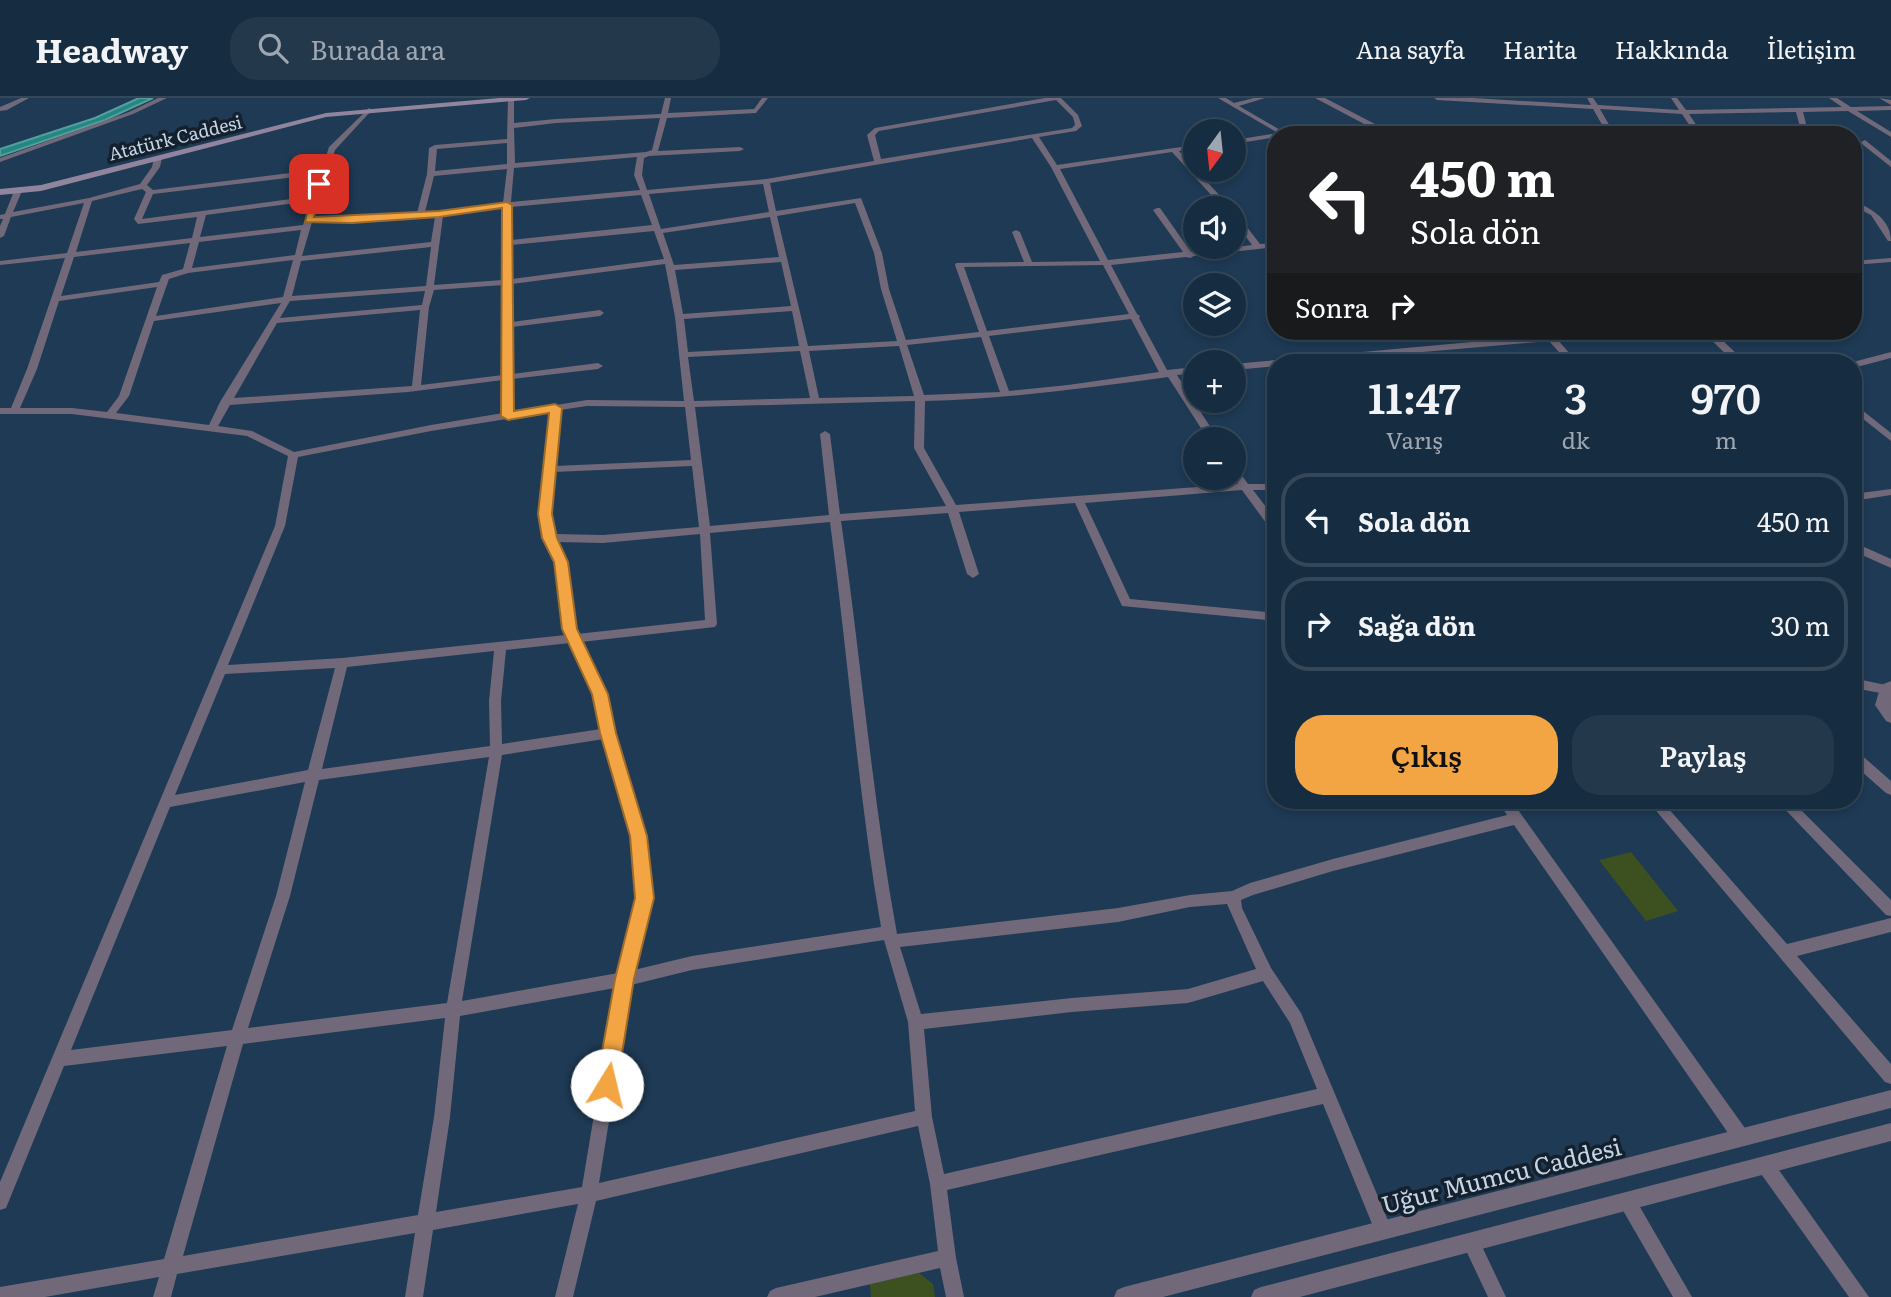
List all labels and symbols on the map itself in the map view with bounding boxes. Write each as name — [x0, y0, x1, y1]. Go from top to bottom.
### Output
street label: Atatürk Caddesi — [105, 107, 245, 167]
north arrow — [1183, 119, 1246, 182]
pin — [289, 154, 349, 214]
position arrow — [570, 1048, 644, 1122]
street label: Uğur Mumcu Caddesi — [1378, 1127, 1624, 1221]

